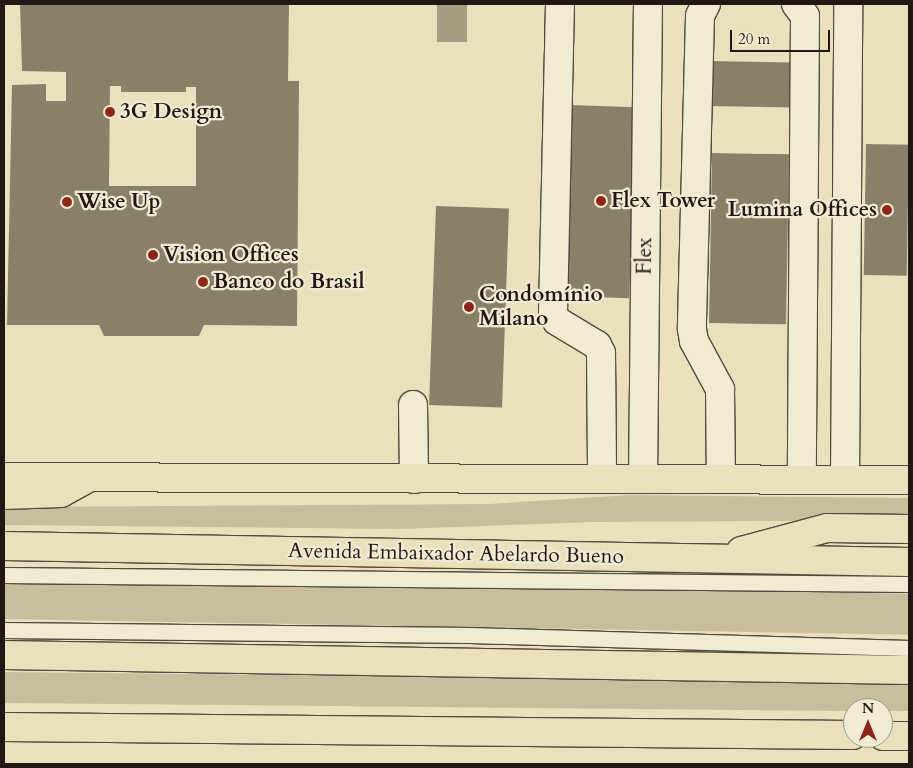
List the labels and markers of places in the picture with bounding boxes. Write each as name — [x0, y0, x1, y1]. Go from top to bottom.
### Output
place label: 3G Design — [120, 99, 222, 125]
marker: 3G Design — [104, 106, 116, 118]
place label: Flex Tower — [611, 188, 715, 214]
place label: Wise Up — [77, 189, 160, 215]
marker: Flex Tower — [595, 195, 607, 207]
marker: Wise Up — [61, 196, 73, 208]
place label: Lumina Offices — [728, 197, 877, 223]
marker: Lumina Offices — [881, 204, 893, 216]
place label: Vision Offices — [163, 242, 299, 268]
marker: Vision Offices — [147, 249, 159, 261]
place label: Banco do Brasil — [213, 269, 365, 295]
marker: Banco do Brasil — [197, 276, 209, 288]
place label: Condomínio Milano — [479, 282, 603, 332]
marker: Condomínio Milano — [463, 301, 475, 313]

